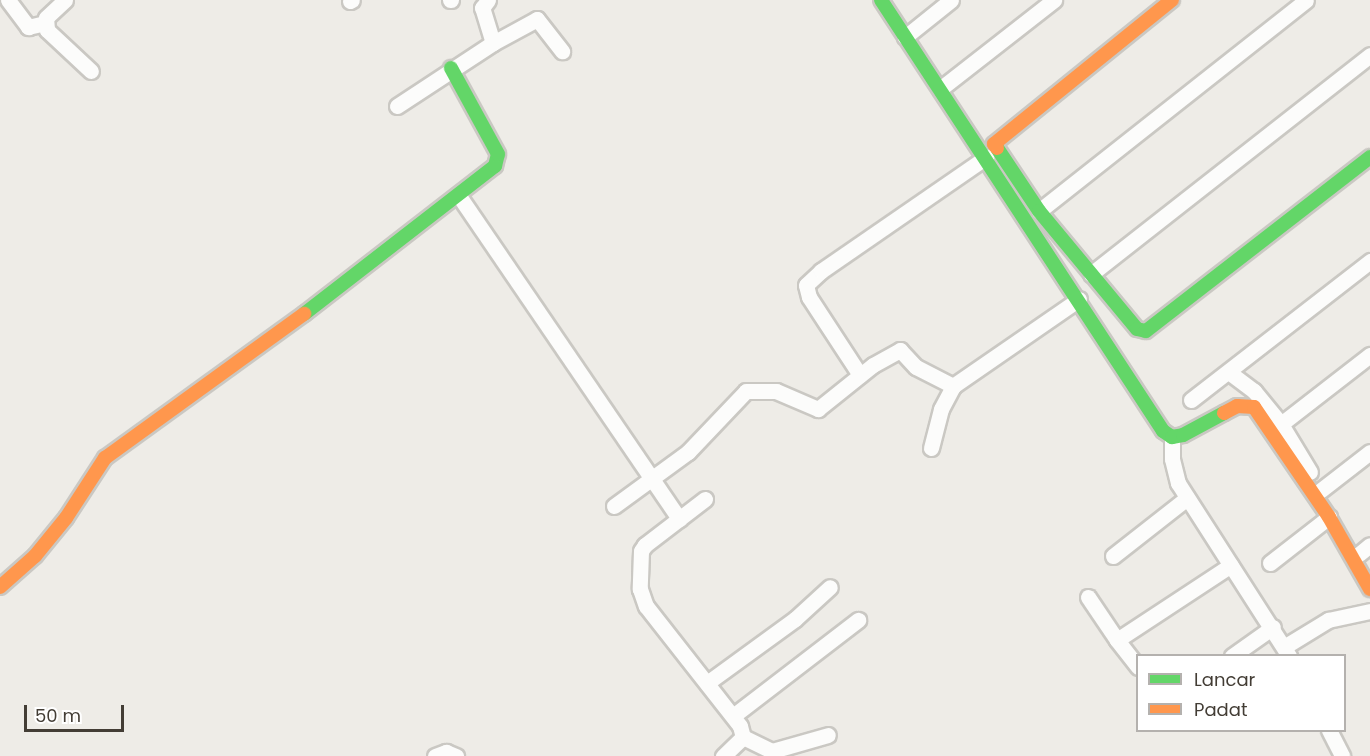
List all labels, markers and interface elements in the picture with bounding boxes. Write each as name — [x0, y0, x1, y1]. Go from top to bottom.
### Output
legend — [1136, 654, 1346, 732]
text: Lancar — [1194, 667, 1255, 692]
scale bar — [27, 693, 128, 731]
text: Padat — [1194, 697, 1247, 722]
text: 50 m — [35, 703, 81, 728]

